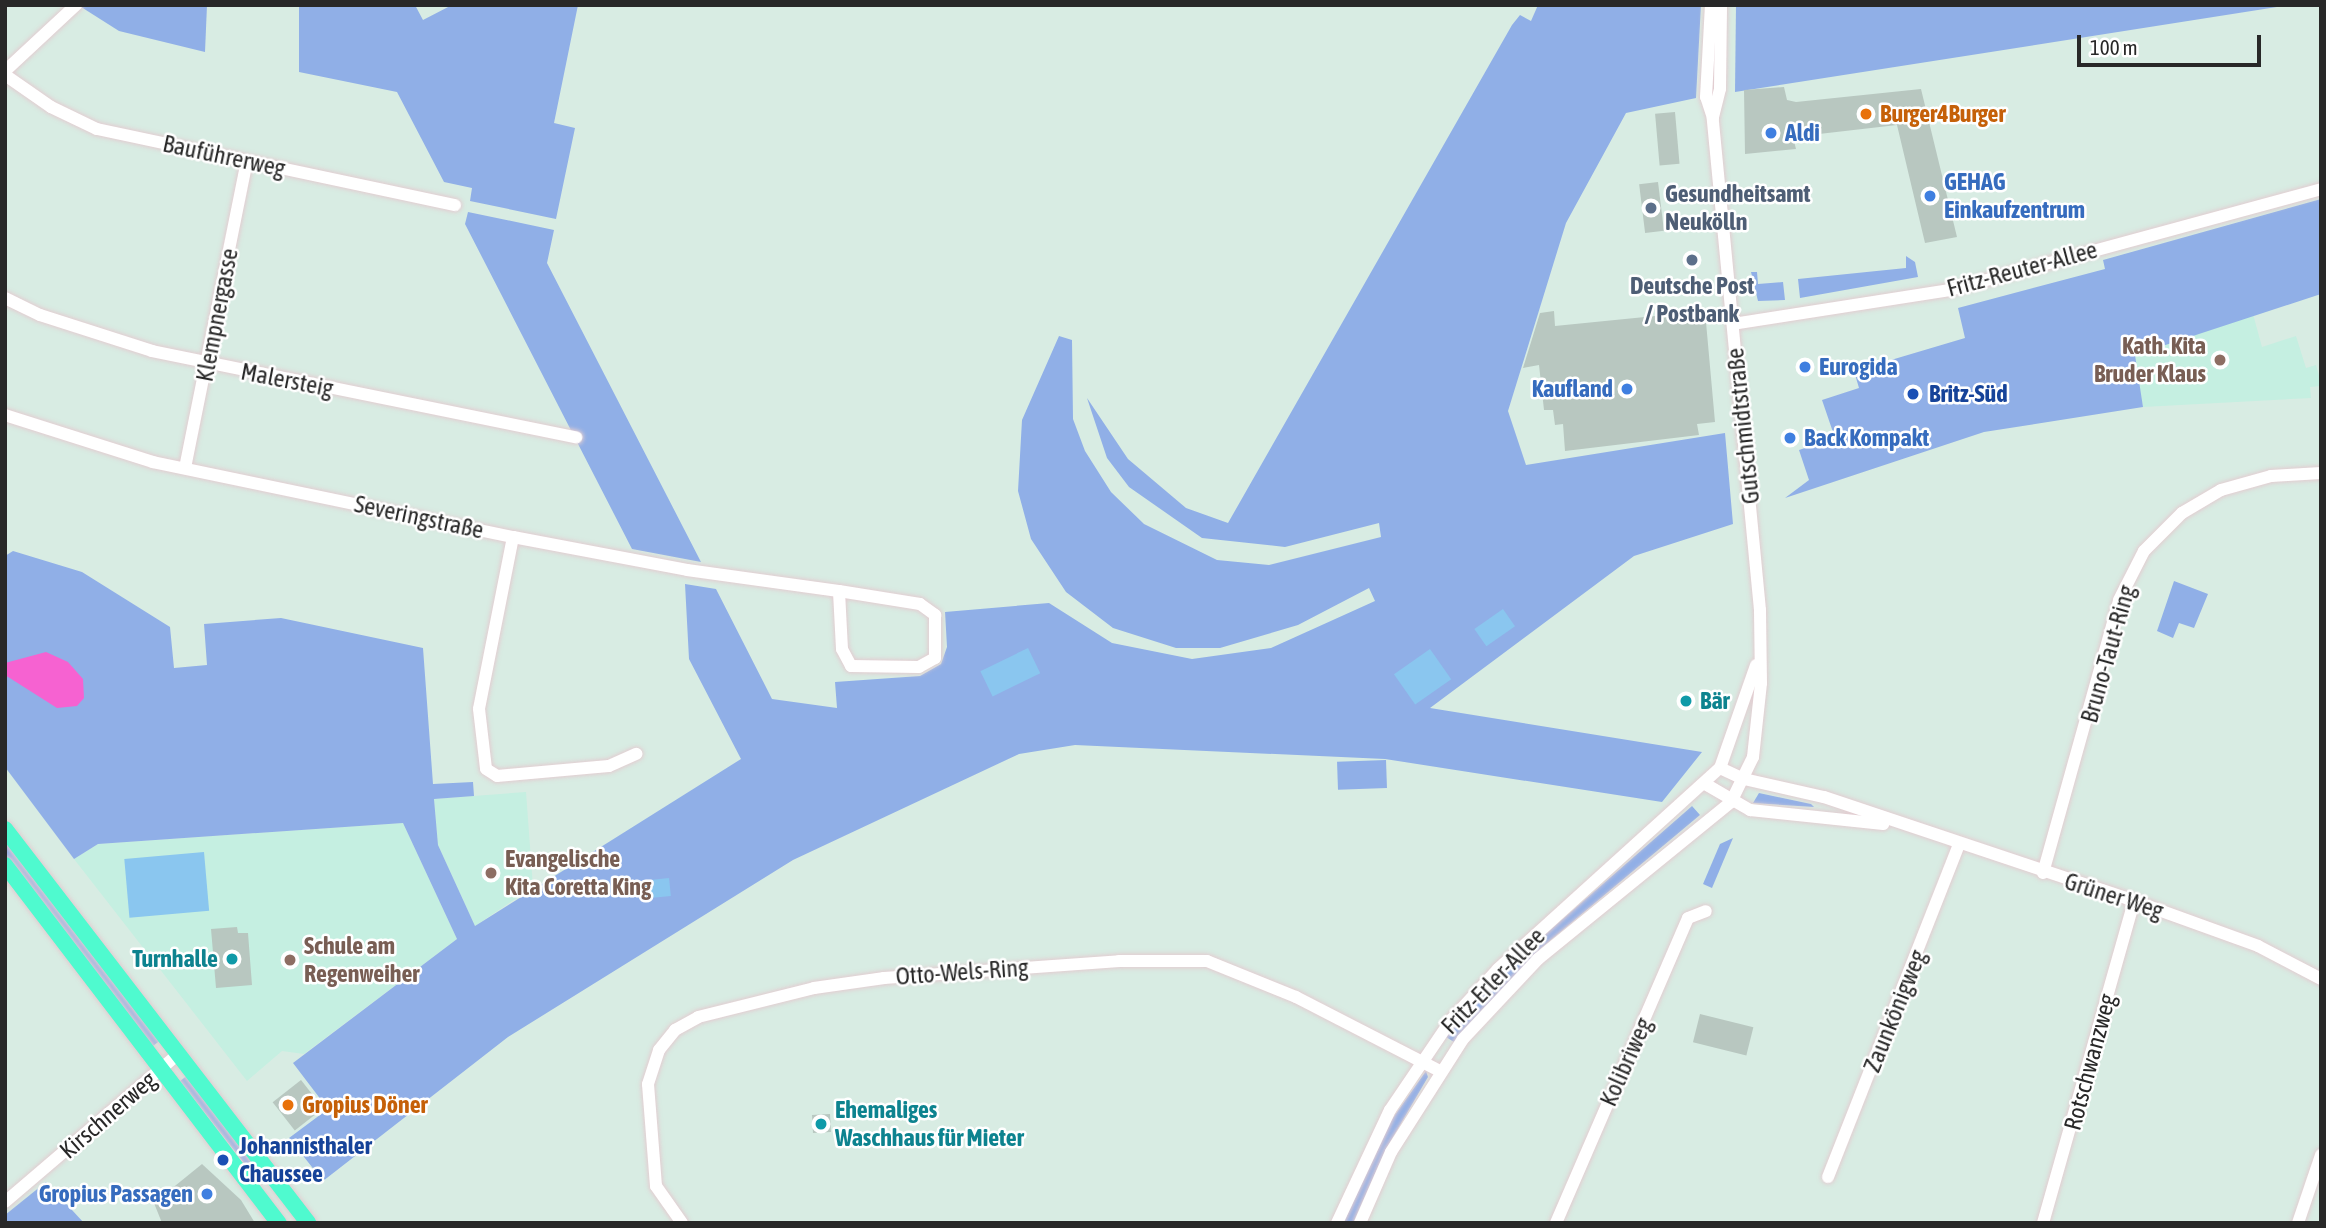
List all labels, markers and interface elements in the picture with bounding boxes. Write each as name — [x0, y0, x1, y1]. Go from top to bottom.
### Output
scale bar — [2081, 21, 2265, 65]
text: 100 m — [2090, 35, 2138, 59]
place label: Burger4Burger — [1880, 100, 2006, 128]
marker: Burger4Burger — [1858, 106, 1874, 122]
place label: Aldi — [1785, 119, 1820, 147]
marker: Aldi — [1763, 125, 1779, 141]
street label: Bauführerweg — [160, 129, 288, 183]
place label: GEHAG Einkaufzentrum — [1944, 168, 2085, 224]
place label: Gesundheitsamt Neukölln — [1665, 180, 1810, 236]
marker: GEHAG Einkaufzentrum — [1922, 188, 1938, 204]
marker: Gesundheitsamt Neukölln — [1643, 200, 1659, 216]
street label: Fritz-Reuter-Allee — [1944, 235, 2100, 303]
street label: Klempnergasse — [190, 246, 244, 384]
marker: Deutsche Post / Postbank — [1684, 252, 1700, 268]
place label: Deutsche Post / Postbank — [1630, 272, 1754, 328]
place label: Kath. Kita Bruder Klaus — [2094, 332, 2206, 388]
street label: Gutschmidtstraße — [1720, 347, 1766, 505]
marker: Kath. Kita Bruder Klaus — [2212, 352, 2228, 368]
place label: Eurogida — [1819, 353, 1898, 381]
street label: Malersteig — [239, 357, 335, 403]
marker: Eurogida — [1797, 359, 1813, 375]
place label: Kaufland — [1532, 375, 1613, 403]
place label: Britz-Süd — [1929, 380, 2008, 408]
marker: Kaufland — [1619, 381, 1635, 397]
marker: Britz-Süd — [1903, 384, 1923, 404]
place label: Back Kompakt — [1804, 424, 1929, 452]
marker: Back Kompakt — [1782, 430, 1798, 446]
street label: Severingstraße — [352, 489, 486, 545]
street label: Bruno-Taut-Ring — [2075, 582, 2141, 726]
place label: Bär — [1700, 687, 1730, 715]
marker: Bär — [1678, 693, 1694, 709]
place label: Evangelische Kita Coretta King — [505, 845, 651, 901]
marker: Evangelische Kita Coretta King — [483, 865, 499, 881]
street label: Grüner Weg — [2061, 867, 2167, 925]
street label: Fritz-Erler-Allee — [1435, 922, 1551, 1040]
place label: Schule am Regenweiher — [304, 932, 419, 988]
place label: Turnhalle — [132, 945, 218, 973]
street label: Zaunkönigweg — [1857, 946, 1933, 1076]
marker: Turnhalle — [224, 951, 240, 967]
marker: Schule am Regenweiher — [282, 952, 298, 968]
street label: Otto-Wels-Ring — [895, 953, 1029, 991]
street label: Rotschwanzweg — [2058, 991, 2122, 1133]
street label: Kolibriweg — [1594, 1013, 1658, 1111]
street label: Kirschnerweg — [54, 1065, 162, 1165]
place label: Gropius Döner — [302, 1091, 428, 1119]
place label: Ehemaliges Waschhaus für Mieter — [835, 1096, 1024, 1152]
marker: Gropius Döner — [280, 1097, 296, 1113]
marker: Ehemaliges Waschhaus für Mieter — [813, 1116, 829, 1132]
place label: Johannisthaler Chaussee — [239, 1132, 372, 1188]
marker: Johannisthaler Chaussee — [213, 1150, 233, 1170]
place label: Gropius Passagen — [39, 1180, 193, 1208]
marker: Gropius Passagen — [199, 1186, 215, 1202]

